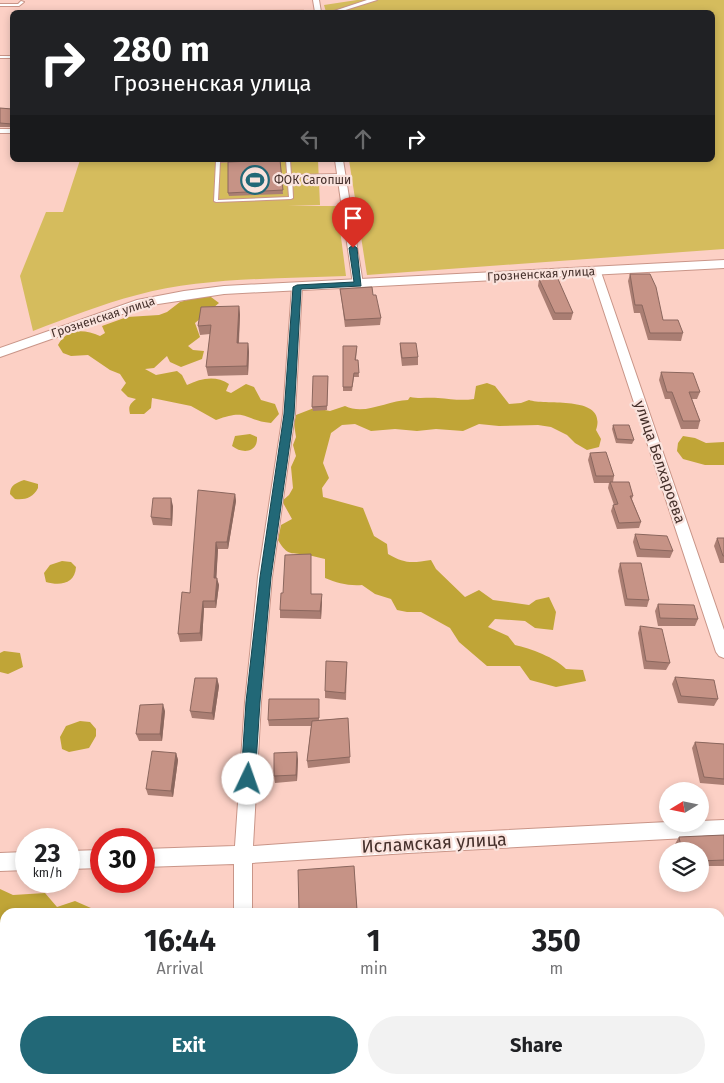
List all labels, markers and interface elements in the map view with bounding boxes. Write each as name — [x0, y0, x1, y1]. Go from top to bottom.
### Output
text: 280 m — [113, 28, 210, 70]
icon: right — [30, 30, 95, 95]
text: Грозненская улица — [113, 70, 311, 97]
icon: left — [296, 125, 324, 153]
icon: ahead — [349, 125, 377, 153]
icon: right — [402, 125, 430, 153]
sports icon: ФОК Сагопши — [240, 165, 270, 195]
place label: ФОК Сагопши — [274, 173, 351, 187]
pin — [332, 197, 374, 248]
icon: arrive — [339, 204, 367, 232]
street label: Грозненская улица — [487, 264, 595, 284]
street label: Грозненская улица — [49, 294, 157, 340]
street label: улица Белхароева — [631, 398, 689, 526]
position arrow — [221, 752, 273, 804]
north arrow — [659, 782, 709, 832]
map controls — [659, 782, 709, 892]
speed limit sign: 30 — [90, 828, 155, 893]
street label: Исламская улица — [361, 828, 507, 858]
text: 23 — [35, 839, 60, 869]
button: layers — [659, 842, 709, 892]
text: km/h — [33, 866, 62, 880]
text: 16:44 — [144, 923, 216, 959]
text: 1 — [367, 923, 381, 959]
text: 350 — [532, 923, 581, 959]
text: Arrival — [157, 959, 203, 978]
text: min — [360, 959, 388, 978]
text: m — [549, 959, 563, 978]
button: Exit — [20, 1016, 358, 1074]
button: Share — [368, 1016, 705, 1074]

